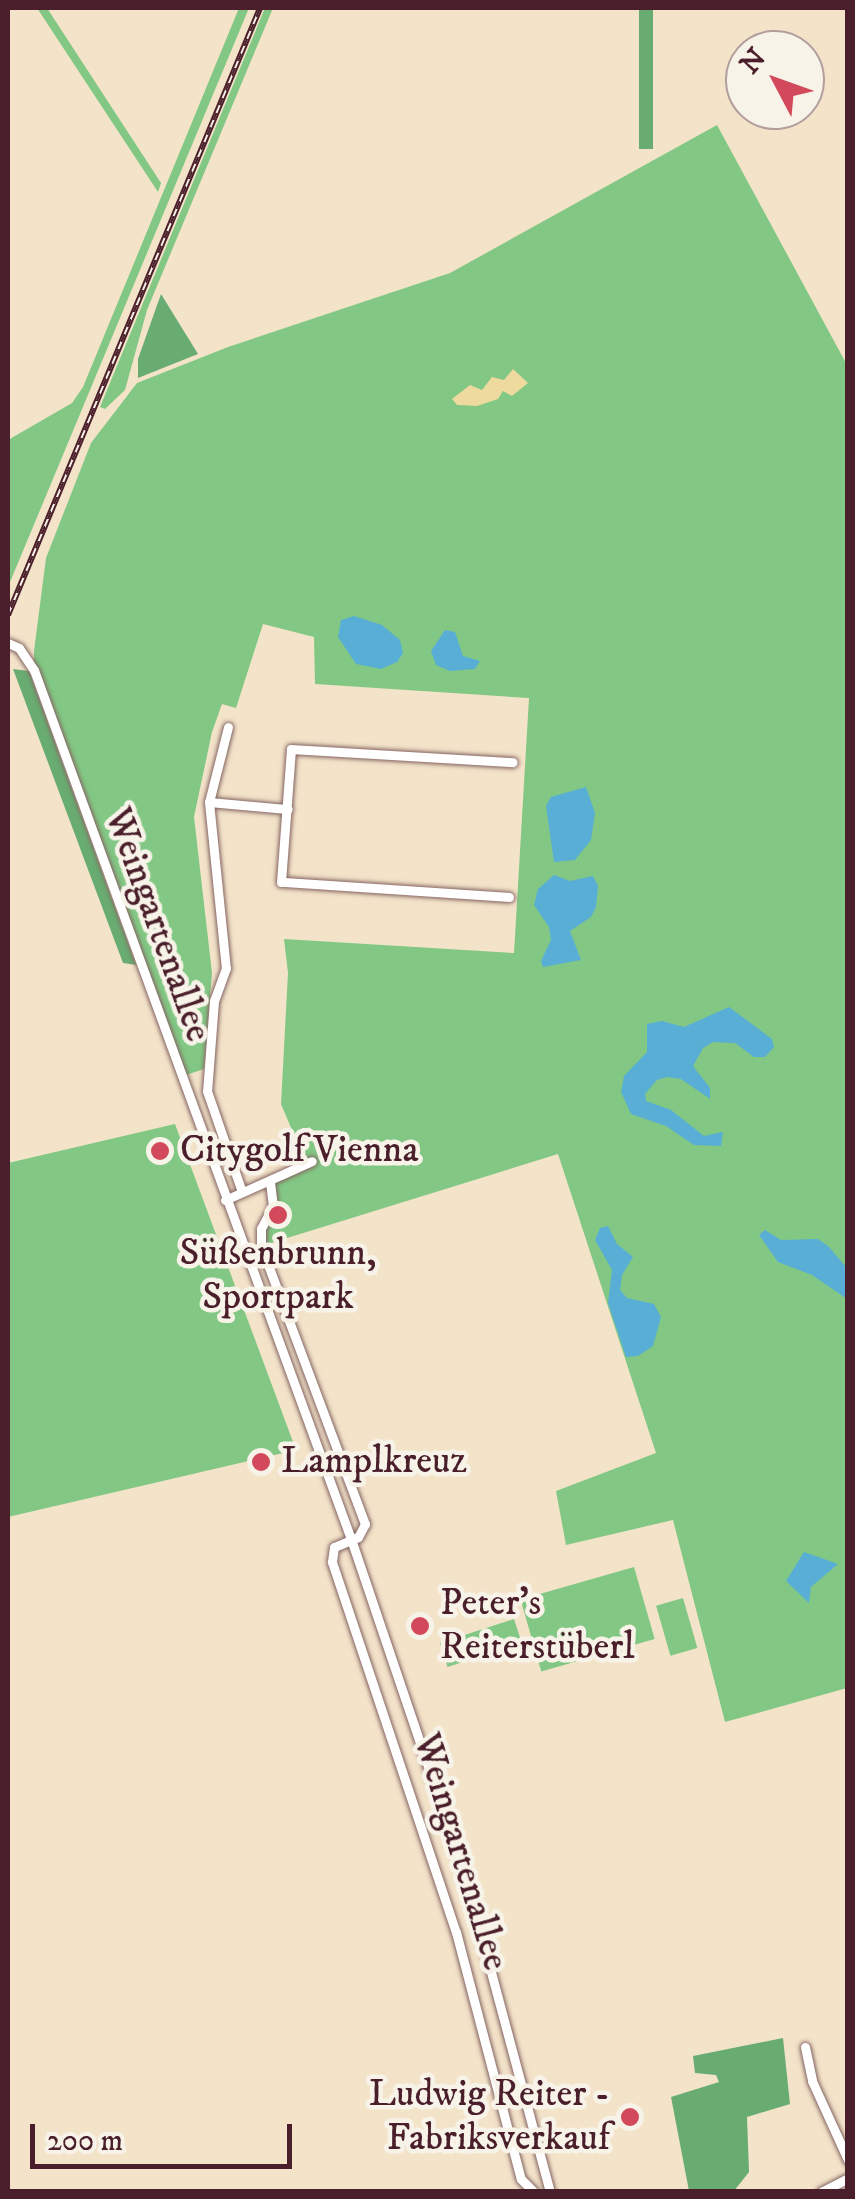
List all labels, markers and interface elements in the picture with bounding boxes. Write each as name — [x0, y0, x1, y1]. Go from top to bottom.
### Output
north arrow — [725, 30, 825, 130]
text: N — [733, 41, 774, 81]
street label: Weingartenallee — [94, 802, 220, 1048]
place label: Citygolf Vienna — [180, 1128, 419, 1174]
marker: Citygolf Vienna — [149, 1140, 171, 1162]
marker: Süßenbrunn, Sportpark — [267, 1204, 289, 1226]
place label: Süßenbrunn, Sportpark — [180, 1231, 376, 1320]
place label: Lamplkreuz — [281, 1439, 467, 1485]
marker: Lamplkreuz — [250, 1451, 272, 1473]
place label: Peter's Reiterstüberl — [440, 1581, 635, 1670]
marker: Peter's Reiterstüberl — [409, 1615, 431, 1637]
street label: Weingartenallee — [402, 1728, 518, 1976]
place label: Ludwig Reiter - Fabriksverkauf — [369, 2072, 610, 2162]
scale bar — [35, 2104, 298, 2166]
marker: Ludwig Reiter - Fabriksverkauf — [619, 2106, 641, 2128]
text: 200 m — [47, 2123, 123, 2160]

